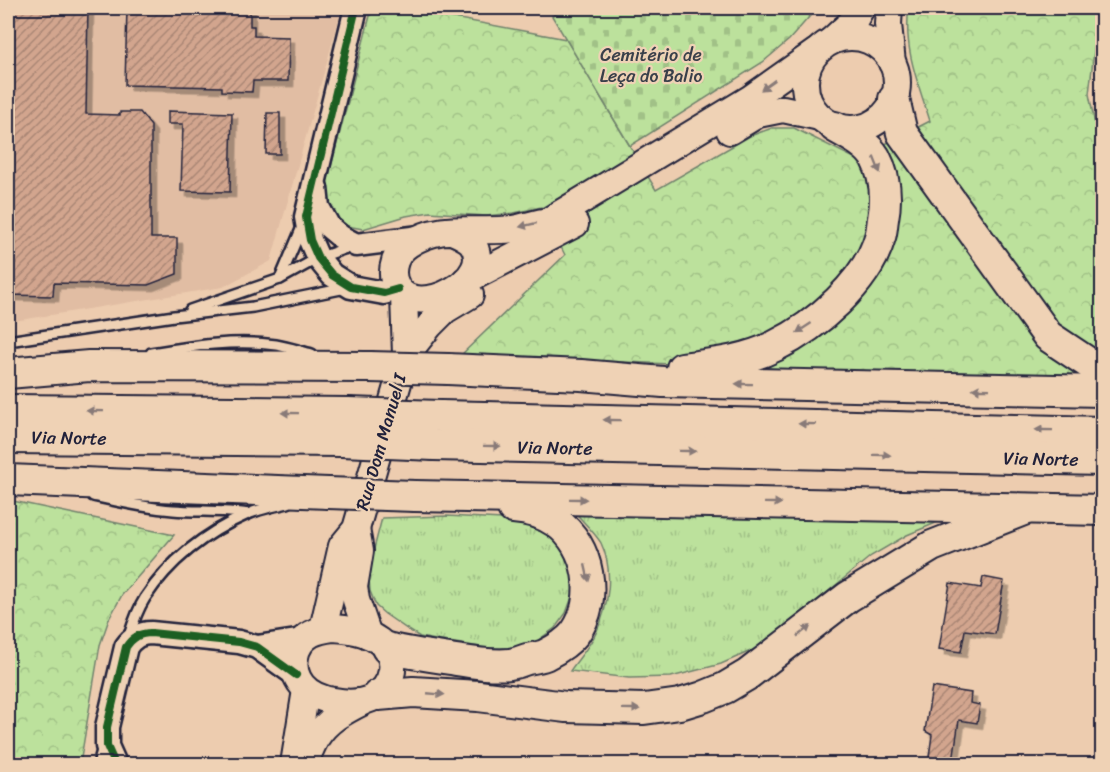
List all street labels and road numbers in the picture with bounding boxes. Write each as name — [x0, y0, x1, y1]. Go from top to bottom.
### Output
street label: Rua Dom Manuel I — [346, 368, 416, 514]
street label: Via Norte — [31, 421, 107, 455]
street label: Via Norte — [517, 431, 593, 465]
street label: Via Norte — [1003, 442, 1079, 476]

